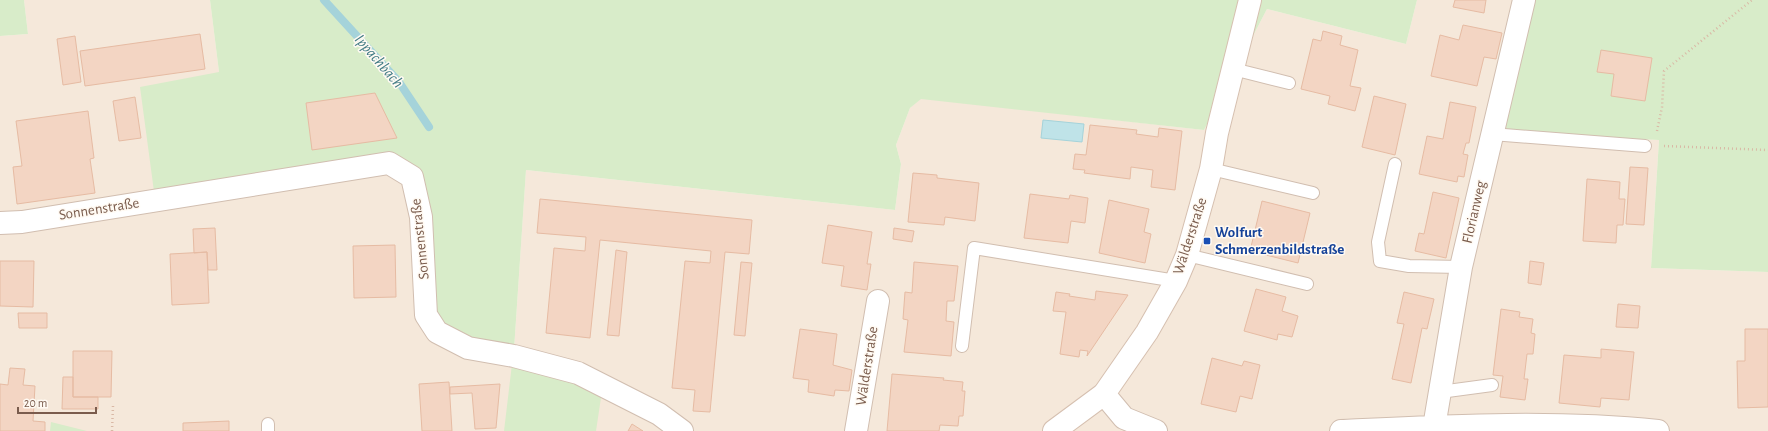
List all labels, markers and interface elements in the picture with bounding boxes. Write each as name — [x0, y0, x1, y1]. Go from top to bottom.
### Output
water label: Ippachbach — [351, 31, 406, 91]
street label: Florianweg — [1459, 178, 1489, 245]
street label: Sonnenstraße — [58, 195, 140, 223]
street label: Wälderstraße — [1171, 196, 1210, 276]
street label: Sonnenstraße — [408, 198, 432, 280]
place label: Wolfurt Schmerzenbildstraße — [1215, 225, 1344, 257]
marker: Wolfurt Schmerzenbildstraße — [1202, 236, 1212, 246]
street label: Wälderstraße — [853, 325, 881, 407]
scale bar — [18, 389, 96, 415]
text: 20 m — [24, 397, 47, 409]

